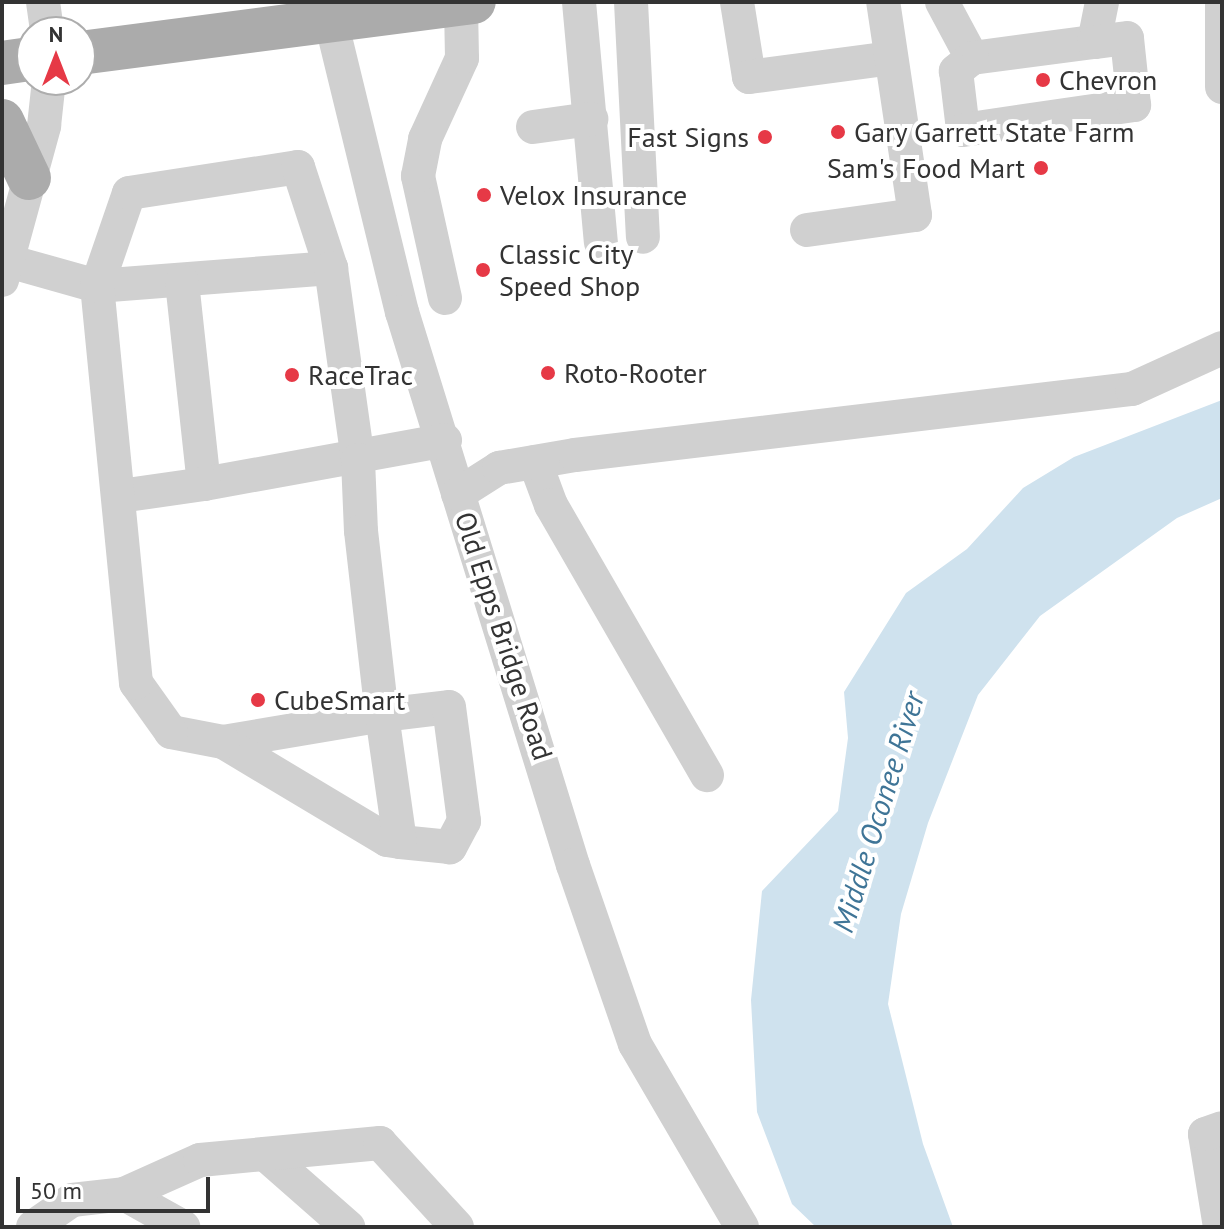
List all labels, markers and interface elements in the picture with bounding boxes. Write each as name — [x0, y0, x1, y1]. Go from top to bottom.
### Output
north arrow — [16, 16, 96, 96]
text: N — [49, 20, 63, 48]
place label: Chevron — [1059, 63, 1157, 97]
marker: Chevron — [1034, 71, 1052, 89]
place label: Gary Garrett State Farm — [854, 115, 1136, 149]
place label: Fast Signs — [627, 120, 749, 154]
marker: Gary Garrett State Farm — [829, 123, 847, 141]
marker: Fast Signs — [756, 128, 774, 146]
place label: Sam's Food Mart — [827, 151, 1025, 185]
marker: Sam's Food Mart — [1032, 159, 1050, 177]
place label: Velox Insurance — [500, 178, 688, 212]
marker: Velox Insurance — [475, 186, 493, 204]
place label: Classic City Speed Shop — [499, 237, 640, 303]
marker: Classic City Speed Shop — [474, 261, 492, 279]
place label: Roto-Rooter — [564, 356, 707, 390]
place label: RaceTrac — [308, 358, 413, 392]
marker: Roto-Rooter — [539, 364, 557, 382]
marker: RaceTrac — [283, 366, 301, 384]
street label: Old Epps Bridge Road — [448, 508, 560, 764]
place label: CubeSmart — [274, 683, 405, 717]
water label: Middle Oconee River — [824, 687, 932, 937]
marker: CubeSmart — [249, 691, 267, 709]
scale bar — [20, 1161, 214, 1211]
text: 50 m — [30, 1175, 82, 1206]

